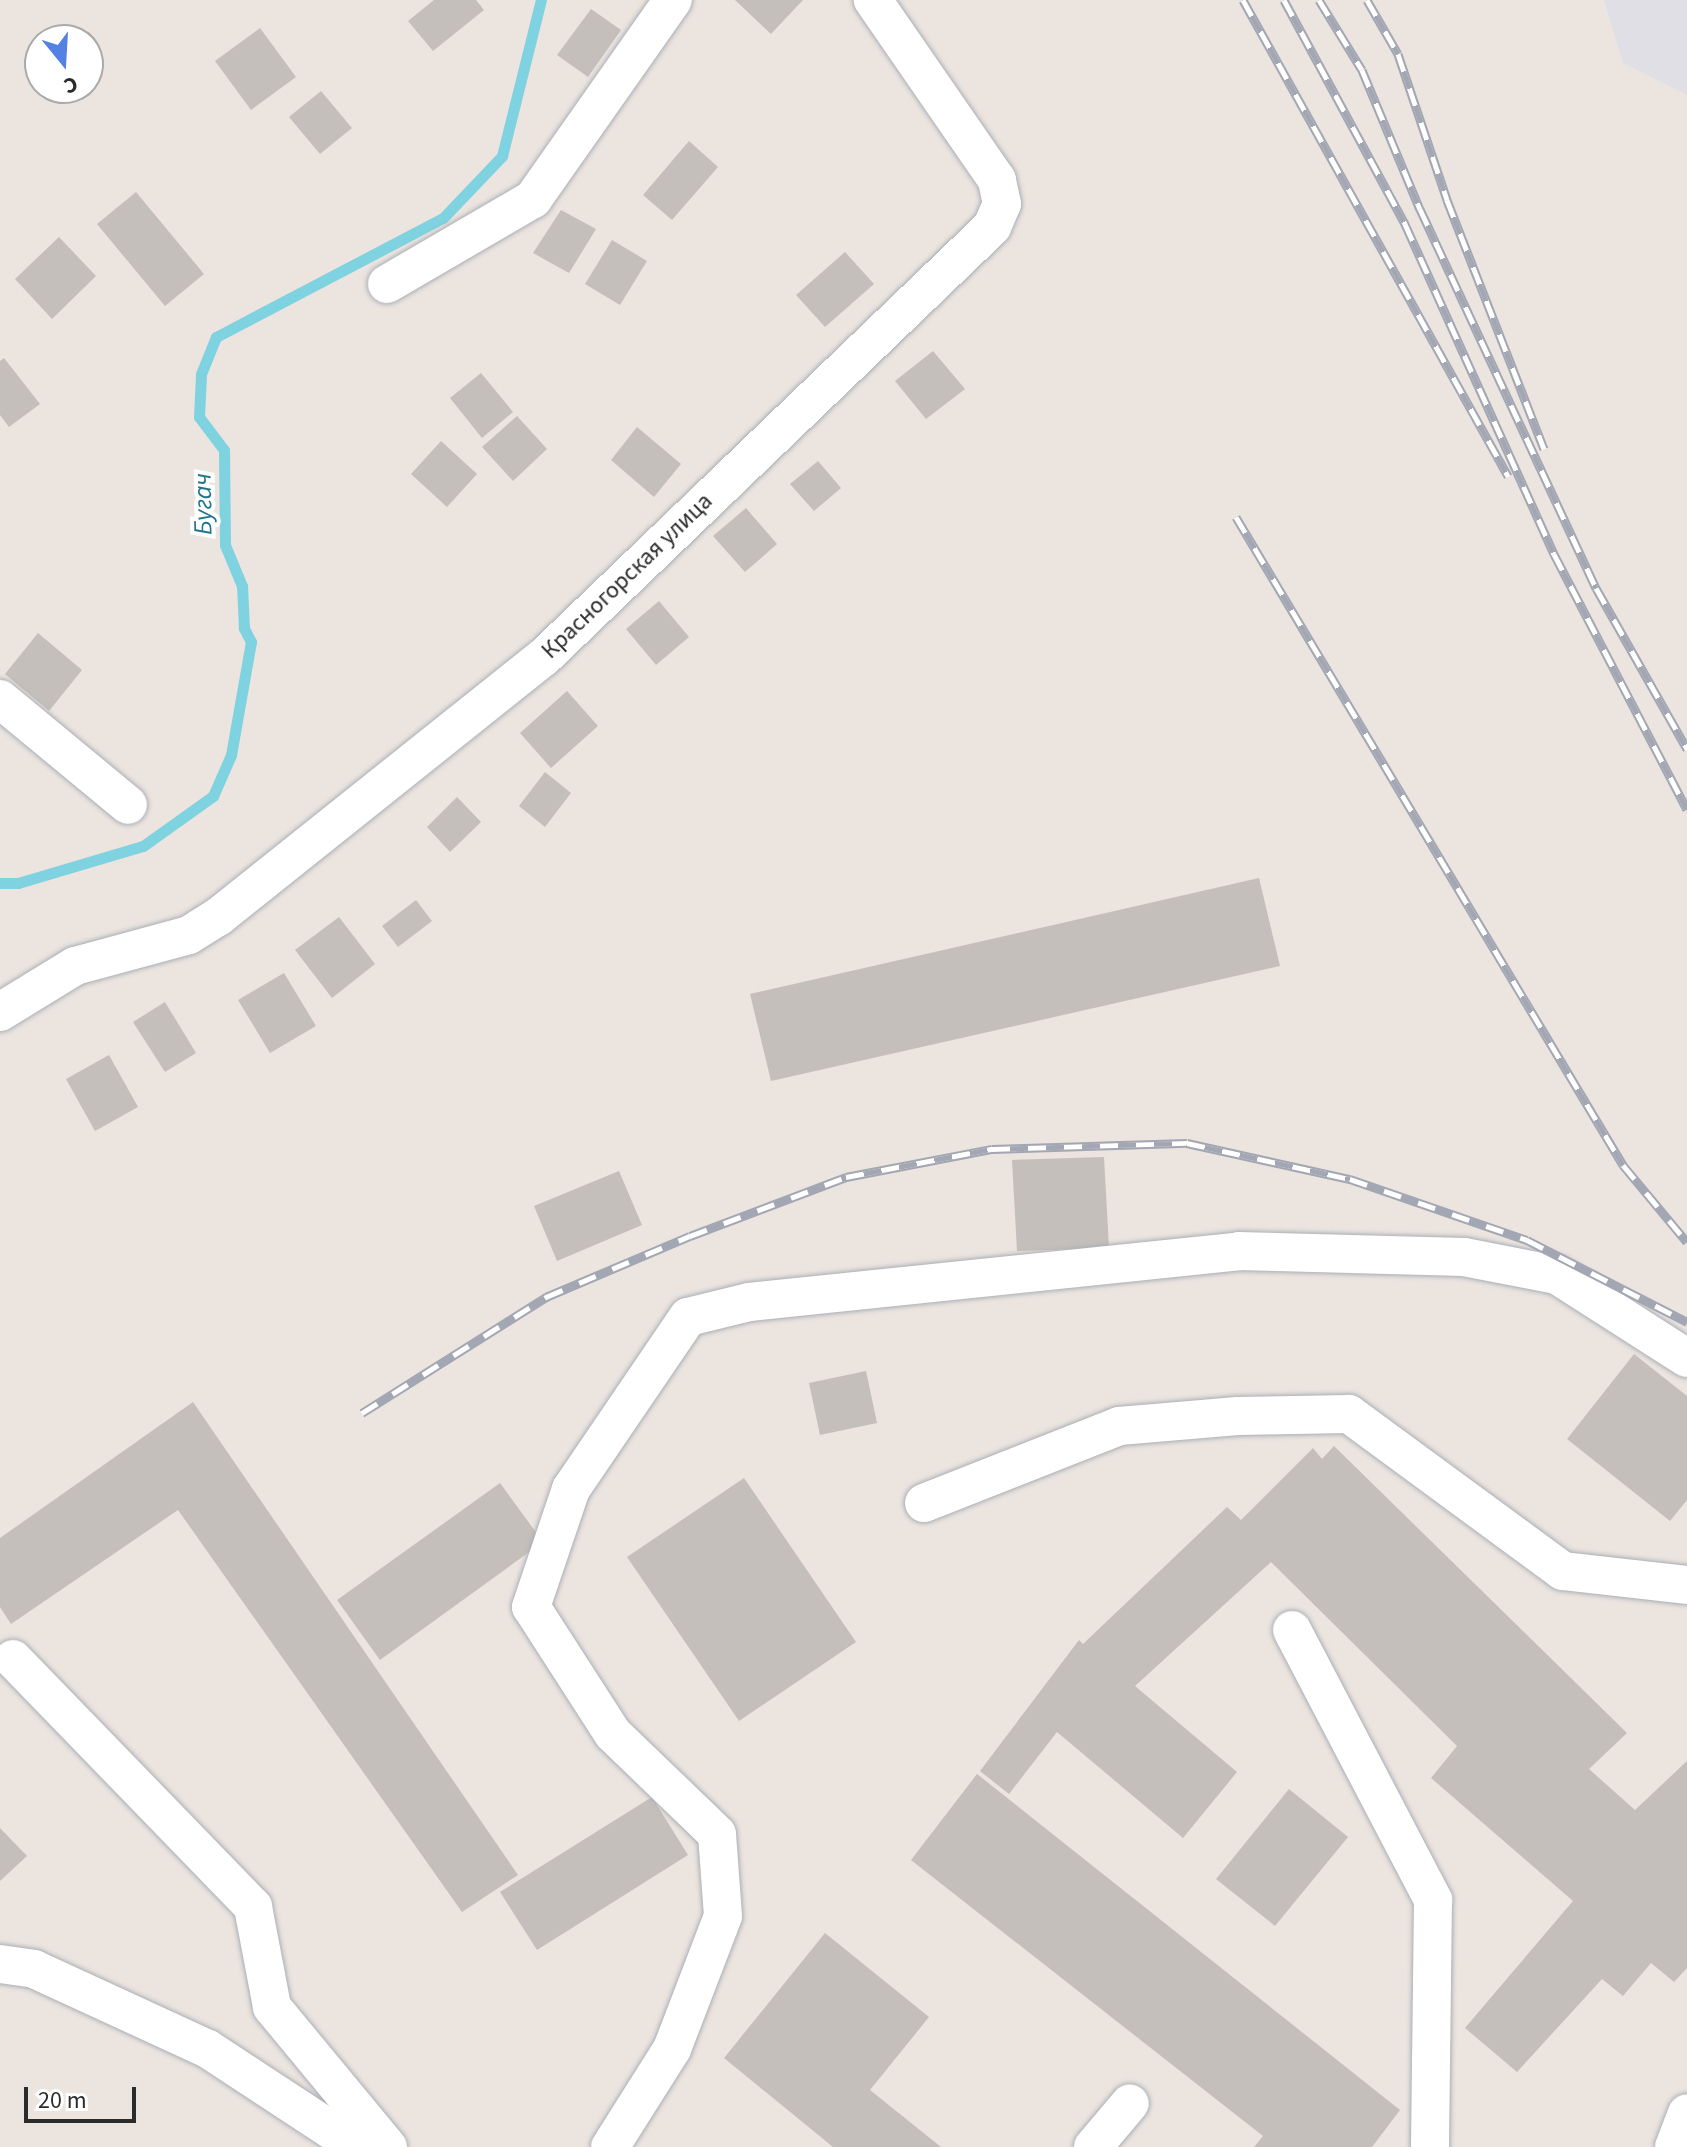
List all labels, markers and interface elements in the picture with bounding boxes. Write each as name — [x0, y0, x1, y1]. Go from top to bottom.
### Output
north arrow — [24, 24, 104, 104]
text: С — [60, 68, 82, 102]
water label: Бугач — [187, 473, 219, 535]
street label: Красногорская улица — [536, 487, 718, 665]
scale bar — [28, 2071, 140, 2121]
text: 20 m — [38, 2083, 87, 2118]

